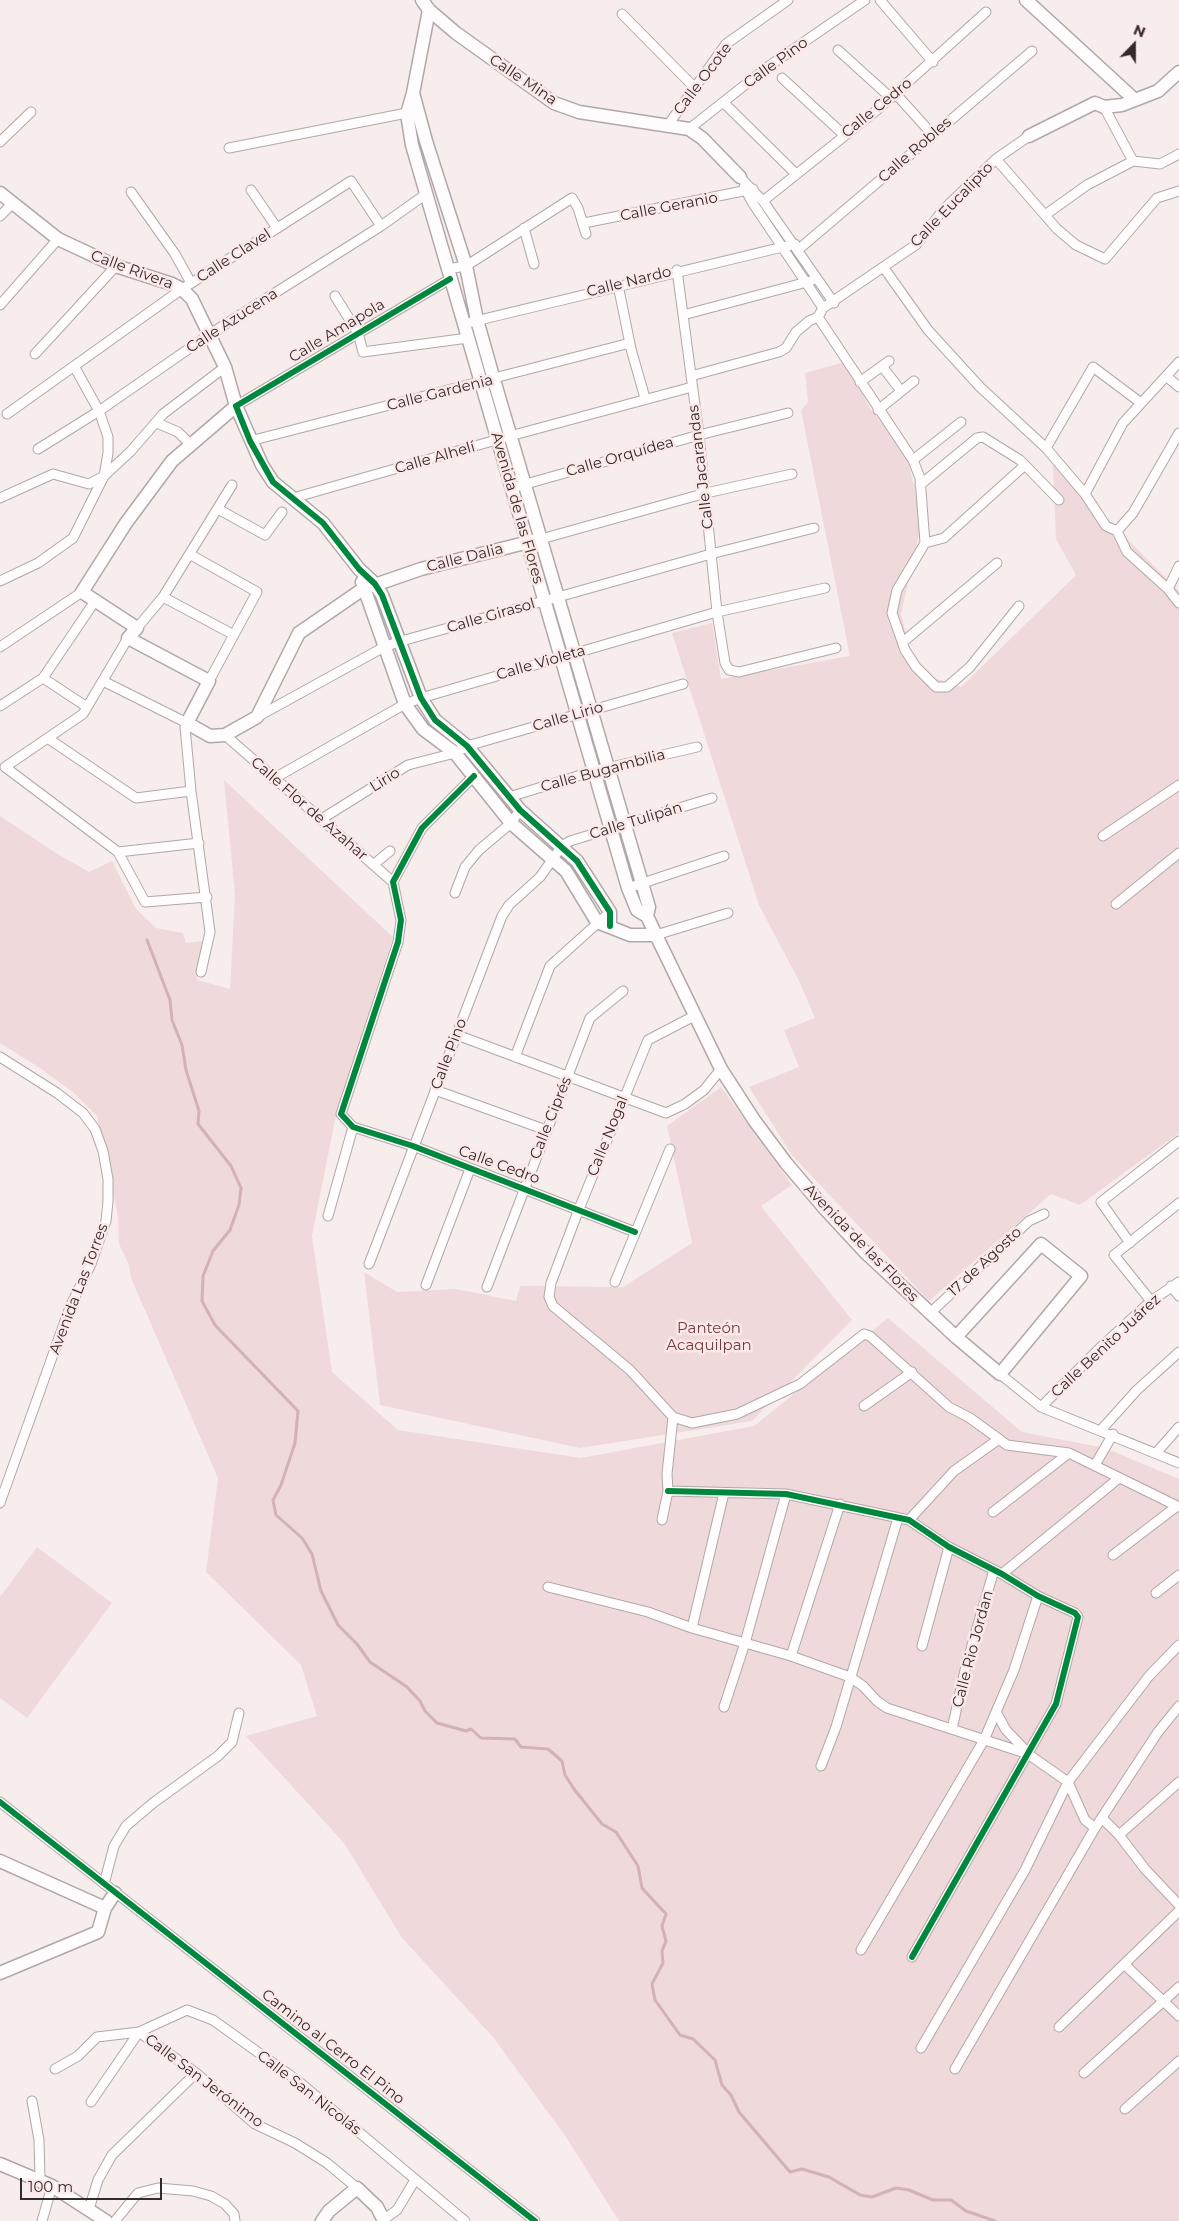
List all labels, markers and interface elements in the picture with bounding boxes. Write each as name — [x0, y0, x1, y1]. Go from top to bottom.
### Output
north arrow — [1109, 20, 1159, 70]
text: N — [1131, 21, 1148, 42]
street label: Calle Pino — [740, 34, 812, 92]
street label: Calle Ocote — [670, 39, 736, 119]
street label: Calle Mina — [486, 51, 560, 109]
street label: Calle Cedro — [838, 74, 916, 142]
street label: Calle Robles — [875, 113, 955, 187]
street label: Calle Eucalipto — [907, 159, 997, 251]
street label: Calle Geranio — [619, 189, 719, 225]
street label: Calle Clavel — [194, 225, 274, 287]
street label: Calle Rivera — [88, 247, 176, 293]
street label: Calle Nardo — [585, 263, 673, 301]
street label: Calle Azucena — [183, 285, 281, 357]
street label: Calle Amapola — [286, 295, 388, 367]
street label: Calle Gardenia — [385, 371, 495, 415]
street label: Calle Jacarandas — [684, 404, 718, 530]
street label: Avenida de las Flores — [487, 430, 547, 586]
street label: Calle Orquídea — [564, 433, 676, 481]
street label: Calle Alhelí — [393, 438, 477, 478]
street label: Calle Dalia — [425, 540, 505, 576]
street label: Calle Girasol — [445, 595, 537, 637]
street label: Calle Violeta — [494, 642, 588, 684]
street label: Calle Lirio — [531, 698, 605, 736]
street label: Calle Bugambilia — [539, 746, 667, 796]
street label: Calle Flor de Azahar — [247, 753, 371, 865]
street label: Lirio — [367, 764, 403, 796]
street label: Calle Tulipán — [587, 798, 685, 844]
street label: Calle Pino — [427, 1016, 471, 1092]
street label: Calle Ciprés — [526, 1074, 576, 1162]
street label: Calle Nogal — [584, 1093, 632, 1179]
street label: Calle Cedro — [456, 1142, 542, 1188]
street label: Avenida de las Flores — [800, 1180, 922, 1306]
street label: Avenida Las Torres — [46, 1221, 112, 1357]
street label: 17 de Agosto — [944, 1223, 1026, 1301]
street label: Calle Benito Juárez — [1048, 1291, 1164, 1401]
park label: Panteón Acaquilpan — [666, 1320, 752, 1355]
street label: Calle Rio Jordan — [949, 1588, 997, 1710]
street label: Camino al Cerro El Pino — [258, 1986, 408, 2108]
street label: Calle San Jerónimo — [141, 2031, 267, 2131]
street label: Calle San Nicolás — [254, 2047, 364, 2139]
scale bar — [22, 2168, 165, 2200]
text: 100 m — [28, 2177, 73, 2196]

